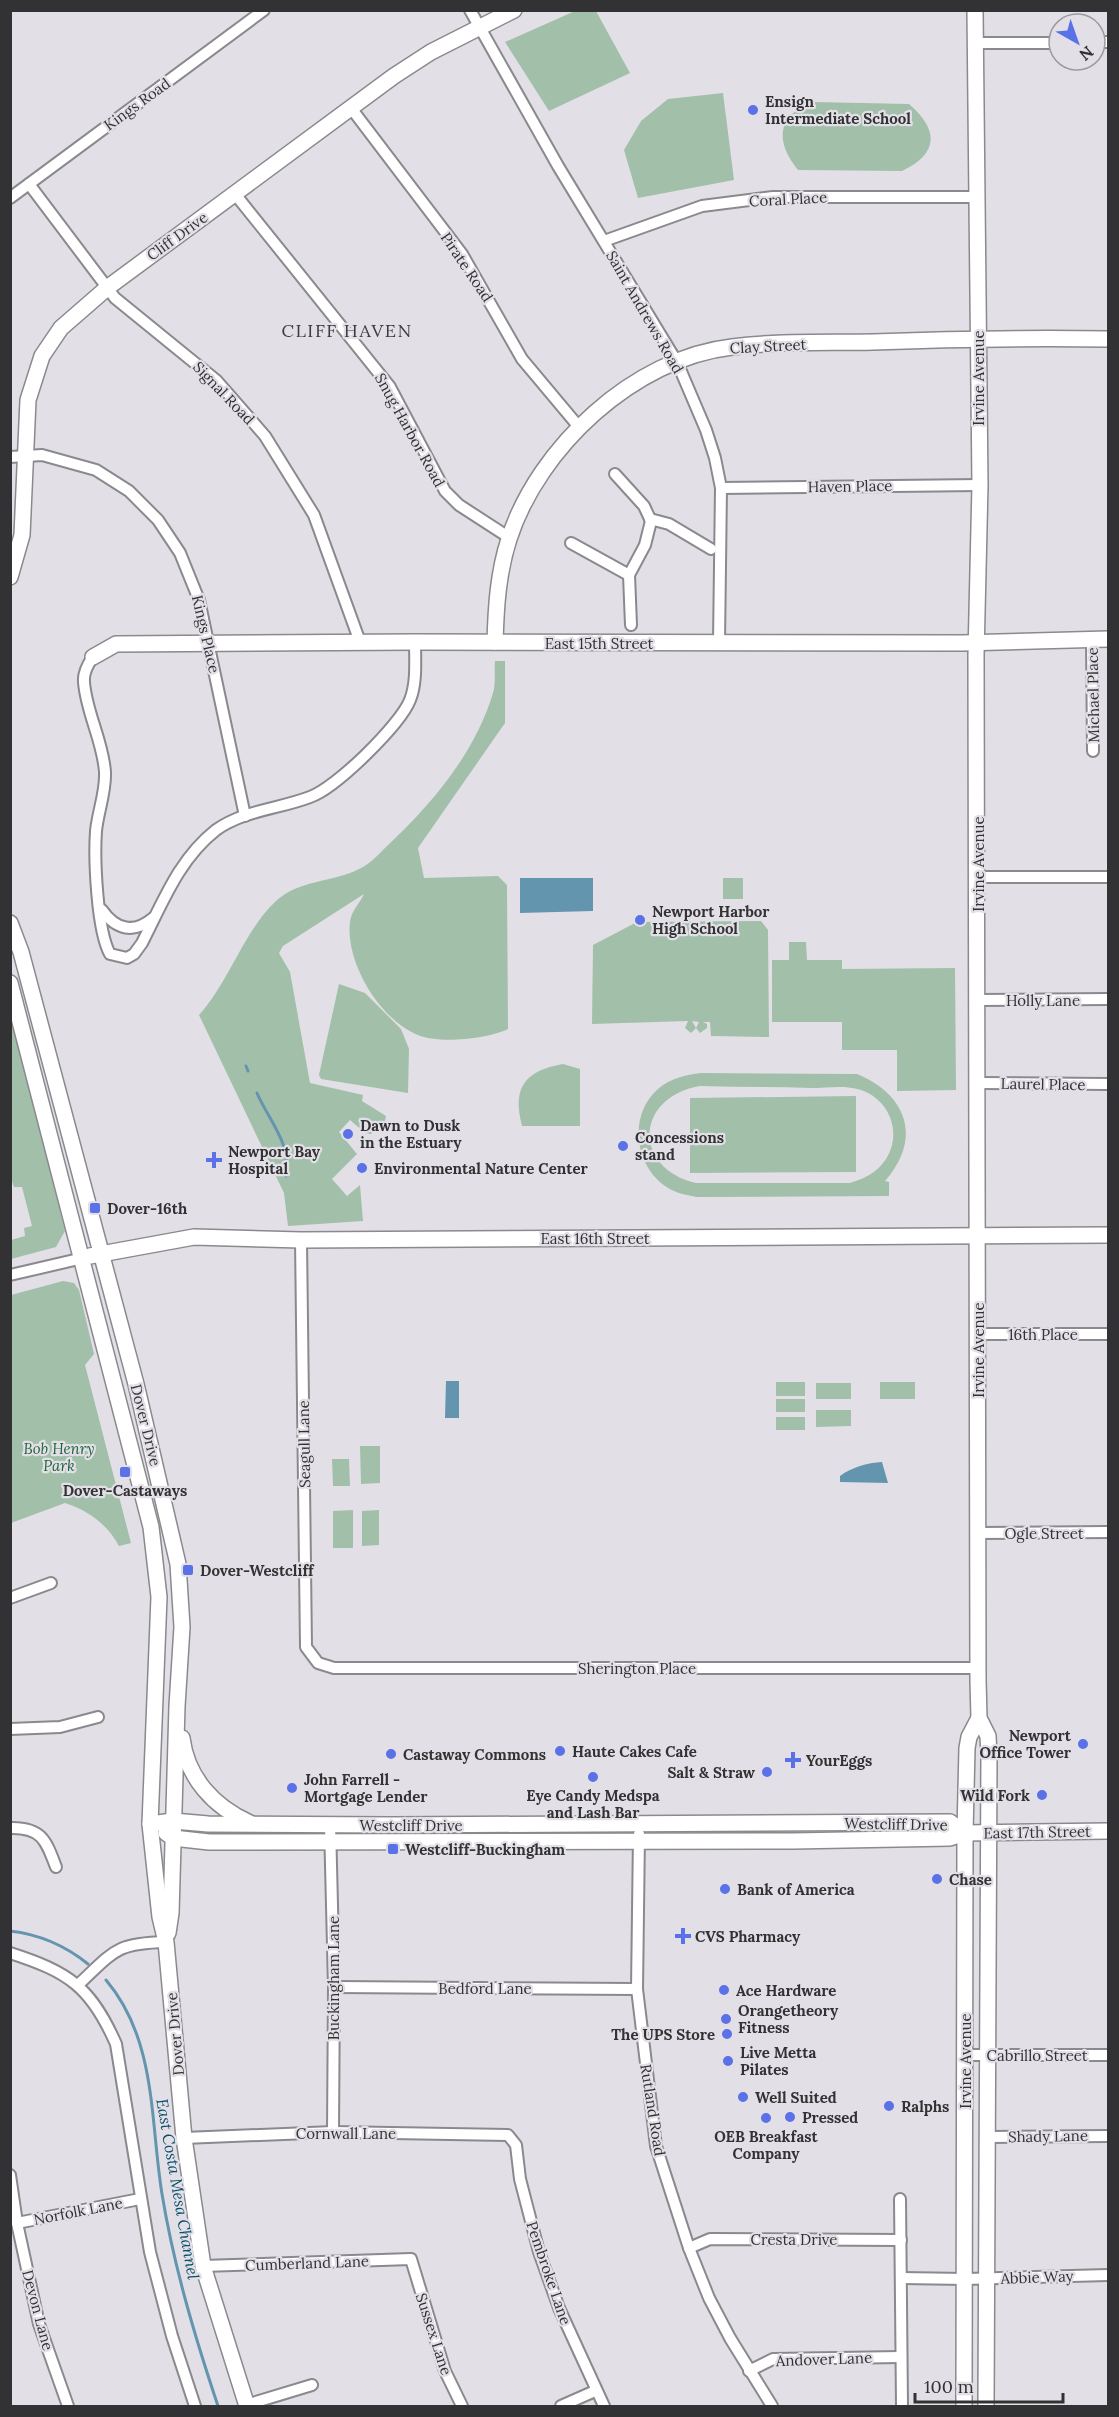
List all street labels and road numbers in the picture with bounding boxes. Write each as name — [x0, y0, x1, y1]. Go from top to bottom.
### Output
street label: Kings Road — [100, 74, 174, 134]
street label: Coral Place — [748, 187, 828, 211]
street label: Cliff Drive — [143, 208, 211, 264]
street label: Pirate Road — [437, 229, 497, 306]
street label: Saint Andrews Road — [602, 247, 688, 377]
street label: Irvine Avenue — [969, 330, 988, 426]
street label: Clay Street — [729, 334, 807, 357]
street label: Signal Road — [189, 357, 259, 429]
street label: Snug Harbor Road — [371, 370, 449, 490]
street label: Haven Place — [807, 476, 893, 496]
street label: Kings Place — [188, 593, 224, 675]
street label: East 15th Street — [545, 634, 654, 653]
street label: Michael Place — [1083, 647, 1103, 743]
street label: Irvine Avenue — [969, 816, 988, 912]
street label: Holly Lane — [1006, 991, 1080, 1010]
street label: Laurel Place — [1000, 1074, 1086, 1094]
street label: East 16th Street — [540, 1229, 650, 1248]
street label: Irvine Avenue — [969, 1302, 988, 1398]
street label: 16th Place — [1008, 1325, 1078, 1344]
street label: Dover Drive — [127, 1382, 165, 1468]
street label: Seagull Lane — [294, 1400, 314, 1488]
street label: Ogle Street — [1004, 1524, 1084, 1543]
street label: Sherington Place — [578, 1659, 696, 1678]
street label: Westcliff Drive — [844, 1814, 948, 1834]
street label: Westcliff Drive — [359, 1816, 463, 1835]
street label: East 17th Street — [983, 1822, 1091, 1842]
street label: Buckingham Lane — [324, 1916, 343, 2040]
street label: Bedford Lane — [438, 1979, 532, 1998]
street label: Dover Drive — [162, 1992, 188, 2076]
street label: Irvine Avenue — [956, 2013, 975, 2109]
street label: Cabrillo Street — [986, 2046, 1088, 2065]
street label: Rutland Road — [636, 2063, 670, 2157]
street label: Cornwall Lane — [296, 2124, 396, 2143]
street label: Shady Lane — [1008, 2126, 1088, 2146]
street label: Norfolk Lane — [32, 2193, 124, 2229]
street label: Pembroke Lane — [522, 2219, 576, 2327]
street label: Cresta Drive — [751, 2230, 837, 2249]
street label: Cumberland Lane — [245, 2251, 369, 2275]
street label: Abbie Way — [999, 2266, 1074, 2288]
street label: Devon Lane — [18, 2268, 58, 2352]
street label: Sussex Lane — [412, 2291, 456, 2377]
street label: Andover Lane — [775, 2348, 872, 2370]

